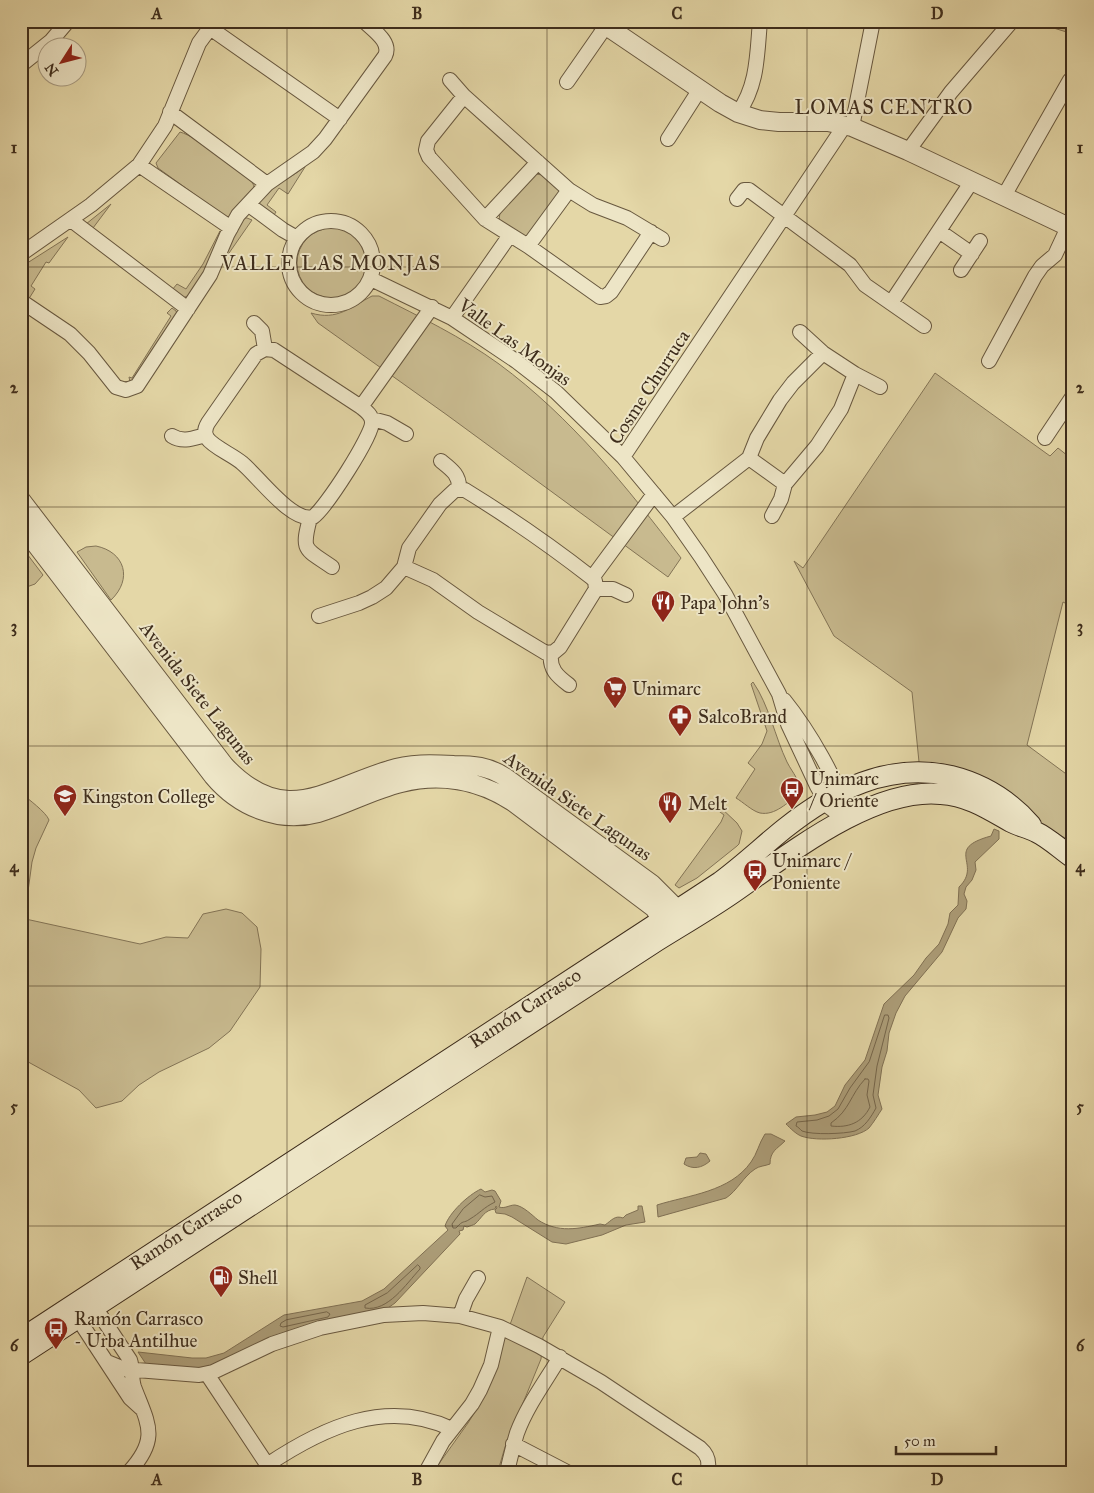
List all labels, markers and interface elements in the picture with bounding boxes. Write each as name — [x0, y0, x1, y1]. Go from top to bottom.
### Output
text: A — [151, 4, 163, 23]
text: B — [412, 4, 422, 23]
text: C — [672, 4, 683, 23]
text: D — [931, 4, 944, 23]
north arrow — [38, 38, 88, 88]
text: N — [41, 59, 62, 79]
district label: LOMAS CENTRO — [794, 95, 974, 119]
text: 1 — [11, 138, 18, 157]
text: 1 — [1077, 138, 1084, 157]
district label: VALLE LAS MONJAS — [220, 251, 441, 276]
street label: Valle Las Monjas — [453, 293, 576, 391]
street label: Cosme Churruca — [604, 325, 695, 448]
text: 2 — [10, 378, 19, 397]
text: 2 — [1076, 378, 1085, 397]
restaurant icon: Papa John's — [650, 589, 676, 623]
place label: Papa John's — [680, 591, 770, 615]
street label: Avenida Siete Lagunas — [134, 616, 261, 770]
text: 3 — [11, 617, 17, 637]
text: 3 — [1077, 617, 1083, 637]
supermarket icon: Unimarc — [602, 675, 628, 709]
place label: Unimarc — [632, 677, 701, 700]
pharmacy icon: SalcoBrand — [667, 703, 693, 737]
place label: SalcoBrand — [698, 705, 787, 728]
street label: Avenida Siete Lagunas — [498, 746, 656, 866]
place label: Unimarc / Oriente — [808, 767, 879, 812]
bus stop icon: Unimarc / Oriente — [779, 776, 805, 810]
school or university icon: Kingston College — [52, 783, 78, 817]
place label: Kingston College — [82, 785, 215, 809]
restaurant icon: Melt — [657, 790, 683, 824]
place label: Melt — [688, 792, 727, 815]
place label: Unimarc / Poniente — [772, 849, 852, 894]
text: 4 — [10, 857, 20, 877]
text: 4 — [1076, 857, 1086, 877]
bus stop icon: Unimarc / Poniente — [742, 858, 768, 892]
street label: Ramón Carrasco — [465, 963, 586, 1053]
text: 5 — [10, 1097, 18, 1116]
text: 5 — [1076, 1097, 1084, 1116]
street label: Ramón Carrasco — [126, 1185, 247, 1275]
fuel station icon: Shell — [208, 1264, 234, 1298]
place label: Shell — [238, 1266, 278, 1289]
place label: Ramón Carrasco - Urba Antilhue — [74, 1307, 204, 1352]
bus stop icon: Ramón Carrasco - Urba Antilhue — [43, 1316, 69, 1350]
text: 6 — [10, 1336, 19, 1355]
text: 6 — [1076, 1336, 1085, 1355]
scale bar — [896, 1423, 996, 1455]
text: 50 m — [904, 1432, 936, 1450]
text: A — [151, 1470, 163, 1489]
text: B — [412, 1470, 422, 1489]
text: C — [672, 1470, 683, 1489]
text: D — [931, 1470, 944, 1489]

